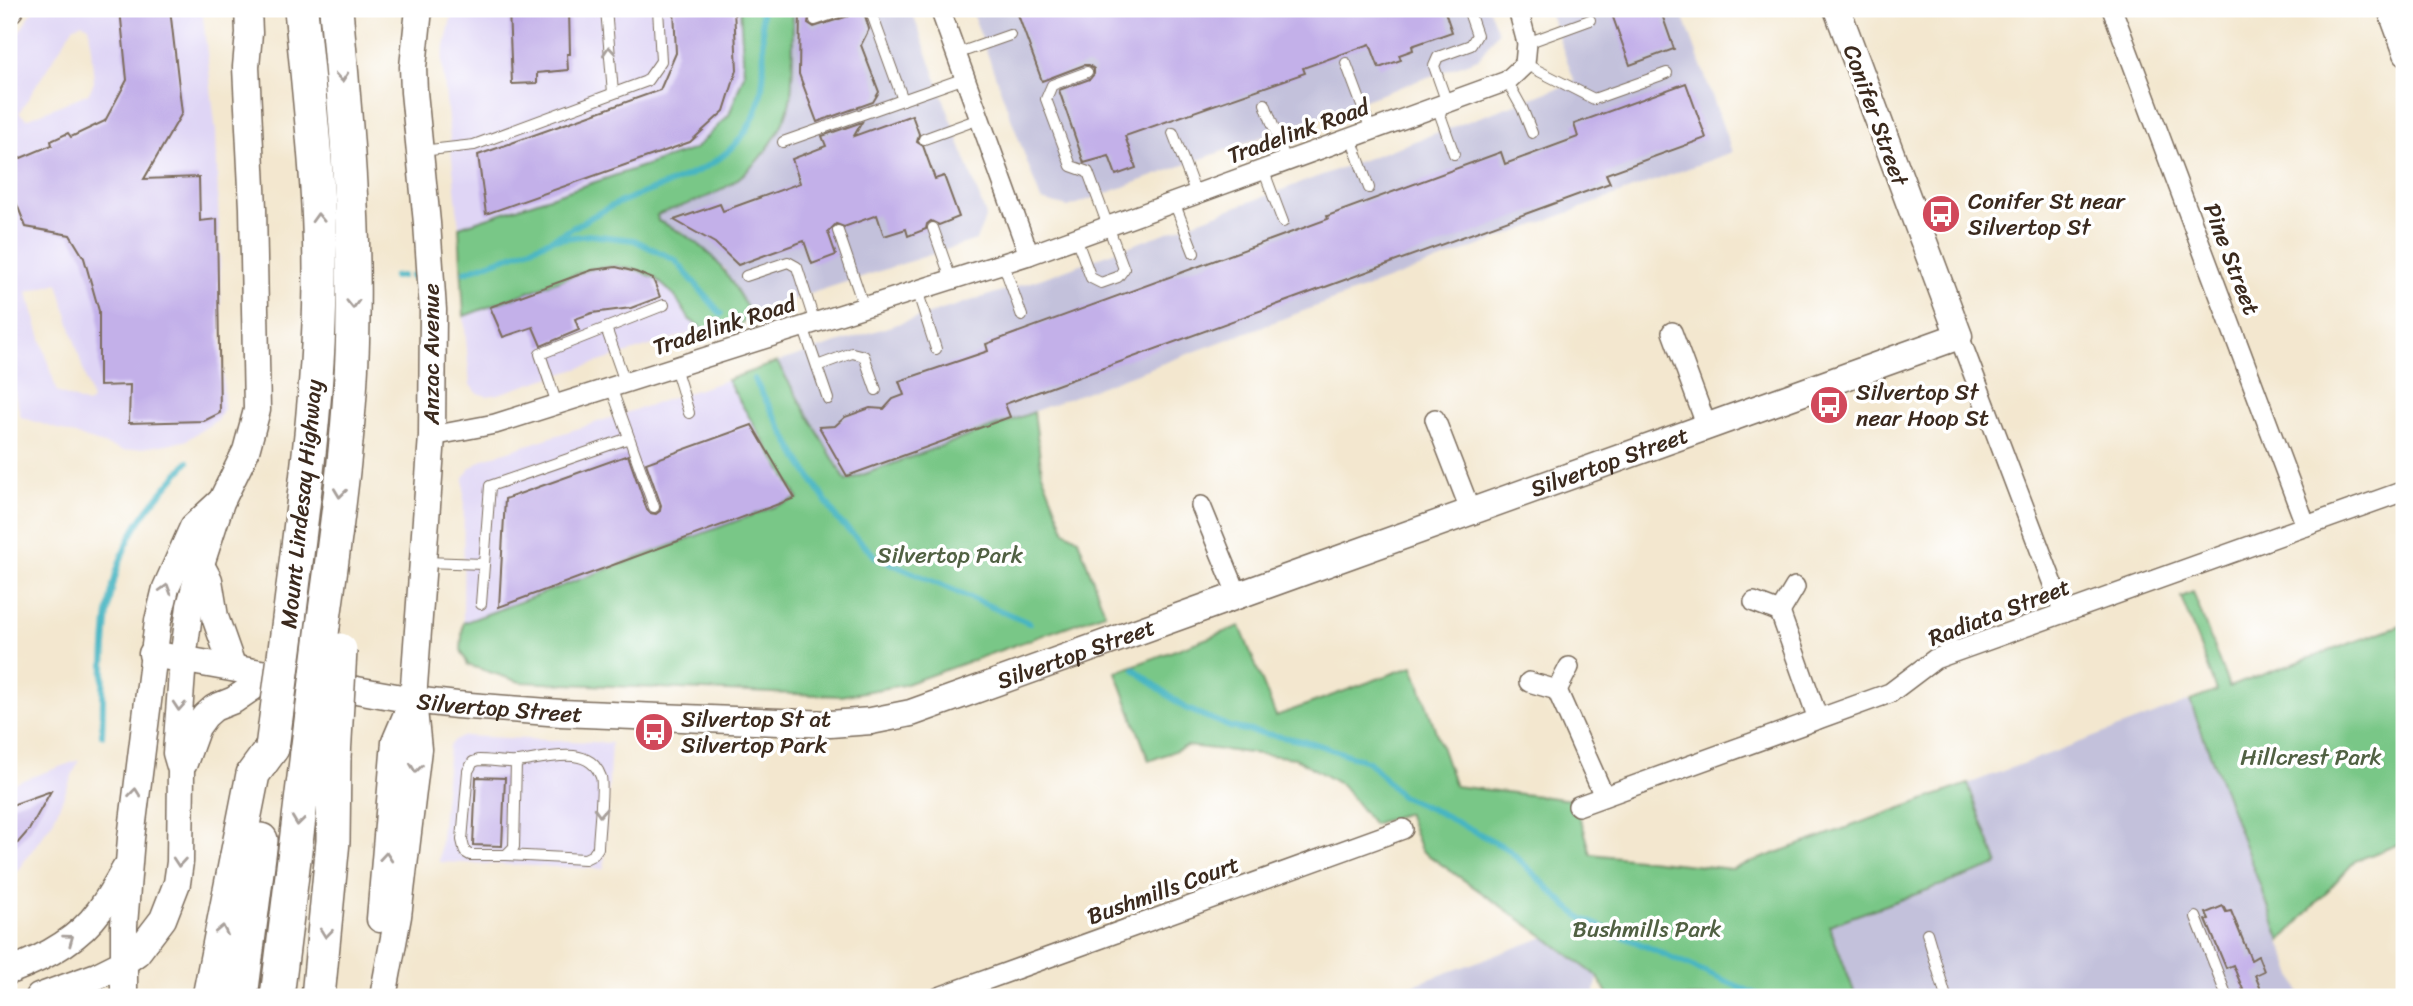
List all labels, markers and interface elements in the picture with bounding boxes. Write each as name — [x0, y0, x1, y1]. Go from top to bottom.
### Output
street label: Conifer Street — [1831, 39, 1921, 193]
one-way arrow — [602, 45, 617, 56]
one-way arrow — [334, 71, 349, 82]
street label: Tradelink Road — [1221, 86, 1377, 176]
place label: Conifer St near Silvertop St — [1968, 181, 2126, 248]
bus stop icon: Conifer St near Silvertop St — [1920, 193, 1962, 235]
street label: Pine Street — [2191, 197, 2272, 321]
one-way arrow — [310, 212, 325, 223]
street label: Tradelink Road — [647, 282, 803, 368]
street label: Anzac Avenue — [411, 283, 452, 426]
one-way arrow — [345, 299, 361, 310]
place label: Silvertop St near Hoop St — [1856, 372, 1989, 439]
street label: Mount Lindesay Highway — [268, 377, 335, 631]
bus stop icon: Silvertop St near Hoop St — [1808, 384, 1850, 426]
street label: Silvertop Street — [1525, 415, 1695, 510]
one-way arrow — [332, 487, 347, 499]
park label: Silvertop Park — [877, 535, 1024, 576]
street label: Radiata Street — [1922, 567, 2076, 658]
one-way arrow — [158, 583, 173, 595]
street label: Silvertop Street — [991, 607, 1161, 702]
street label: Silvertop Street — [415, 681, 583, 735]
place label: Silvertop St at Silvertop Park — [681, 699, 831, 766]
one-way arrow — [172, 701, 187, 712]
bus stop icon: Silvertop St at Silvertop Park — [633, 711, 675, 753]
park label: Hillcrest Park — [2240, 737, 2382, 778]
one-way arrow — [408, 762, 423, 774]
one-way arrow — [128, 787, 143, 799]
one-way arrow — [592, 807, 607, 818]
one-way arrow — [291, 815, 306, 826]
street label: Bushmills Court — [1081, 844, 1245, 937]
one-way arrow — [378, 851, 393, 862]
one-way arrow — [172, 856, 187, 867]
park label: Bushmills Park — [1572, 909, 1722, 950]
one-way arrow — [214, 924, 229, 936]
one-way arrow — [318, 927, 333, 939]
one-way arrow — [61, 935, 74, 947]

